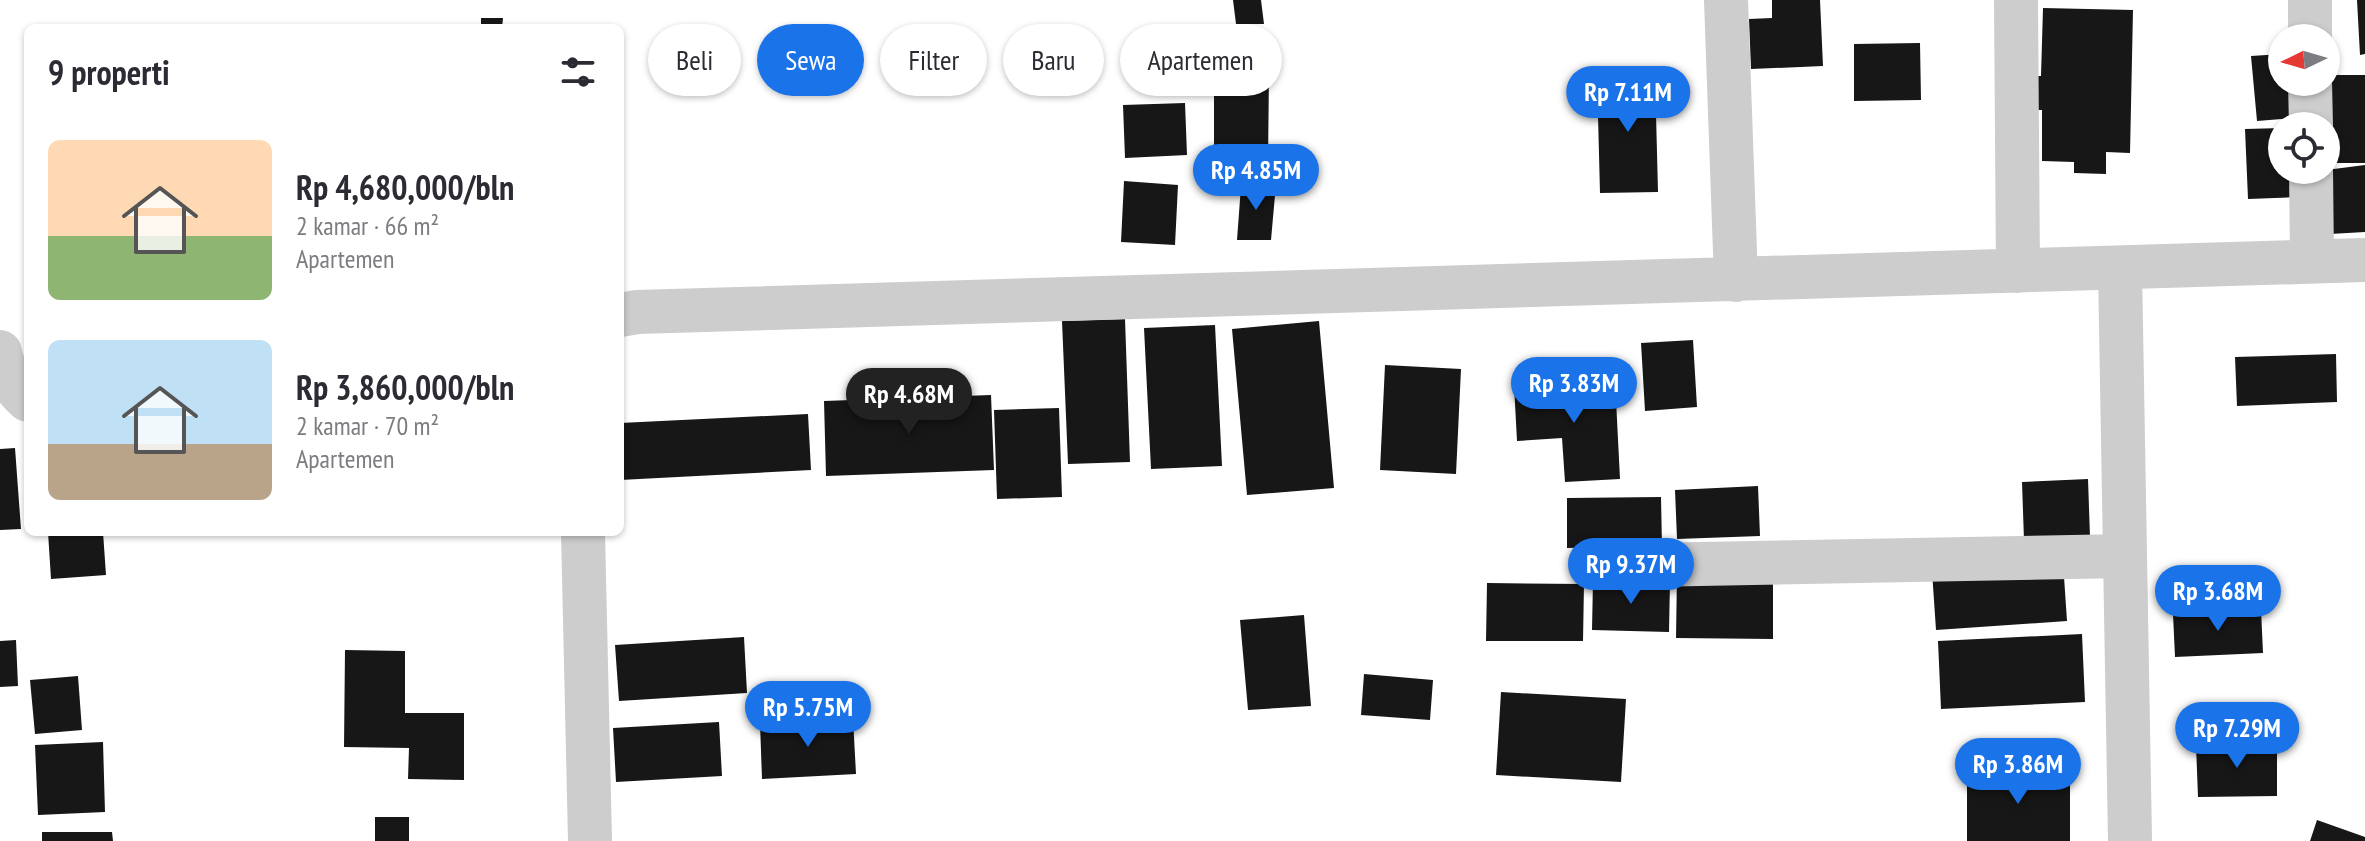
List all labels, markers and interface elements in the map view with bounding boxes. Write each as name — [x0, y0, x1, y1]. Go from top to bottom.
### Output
chip: Beli — [648, 24, 741, 96]
chip: Sewa — [757, 24, 864, 96]
chip: Filter — [880, 24, 987, 96]
chip: Baru — [1003, 24, 1104, 96]
chip: Apartemen — [1120, 24, 1282, 96]
north arrow — [2268, 24, 2340, 96]
map controls — [2268, 24, 2340, 184]
text: 9 properti — [48, 50, 170, 94]
icon: filters — [556, 50, 600, 94]
pin: Rp 7.11M — [1545, 66, 1711, 134]
text: Rp 7.11M — [1584, 75, 1672, 108]
button: locate — [2268, 112, 2340, 184]
pin: Rp 4.85M — [1173, 144, 1339, 212]
text: Rp 4.85M — [1211, 153, 1301, 186]
text: Rp 4,680,000/bln — [296, 165, 514, 209]
icon: home — [112, 172, 208, 268]
text: 2 kamar · 66 m² — [296, 209, 439, 242]
text: Apartemen — [296, 242, 395, 275]
pin: Rp 3.83M — [1491, 357, 1657, 425]
text: Rp 3,860,000/bln — [296, 365, 514, 409]
text: Rp 3.83M — [1529, 366, 1619, 399]
pin: Rp 4.68M — [826, 368, 992, 436]
icon: home — [112, 372, 208, 468]
text: Rp 4.68M — [864, 377, 954, 410]
text: 2 kamar · 70 m² — [296, 409, 439, 442]
text: Apartemen — [296, 442, 395, 475]
pin: Rp 9.37M — [1548, 538, 1714, 606]
text: Rp 9.37M — [1586, 547, 1676, 580]
pin: Rp 3.68M — [2135, 565, 2301, 633]
text: Rp 3.68M — [2173, 574, 2263, 607]
pin: Rp 5.75M — [725, 681, 891, 749]
text: Rp 5.75M — [763, 690, 853, 723]
pin: Rp 7.29M — [2154, 702, 2320, 770]
text: Rp 7.29M — [2193, 711, 2281, 744]
pin: Rp 3.86M — [1935, 738, 2101, 806]
text: Rp 3.86M — [1973, 747, 2063, 780]

